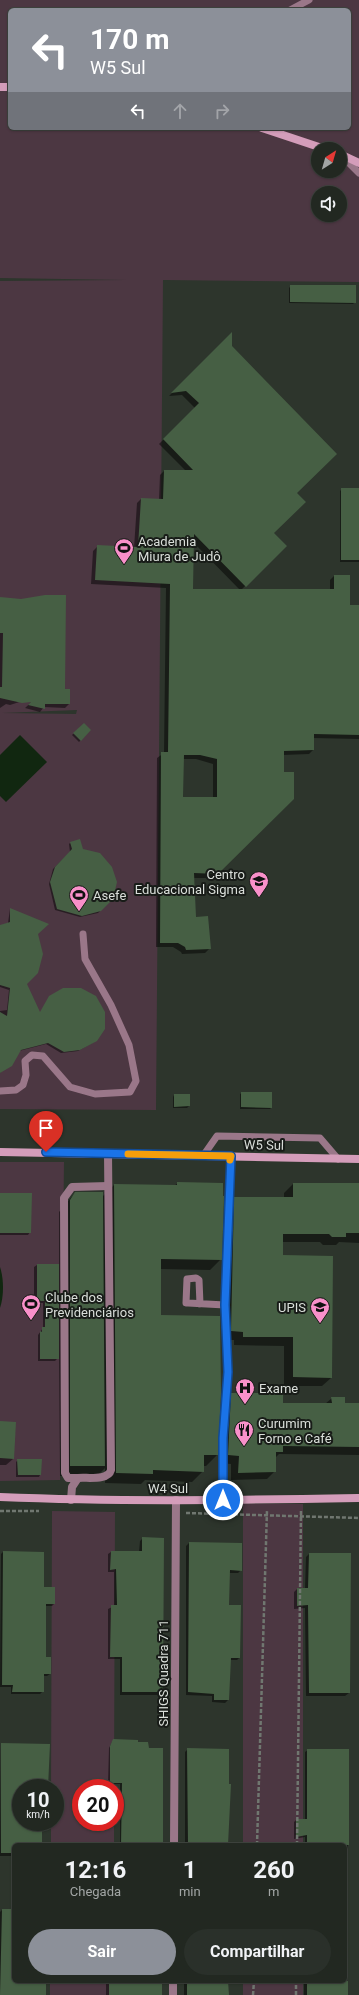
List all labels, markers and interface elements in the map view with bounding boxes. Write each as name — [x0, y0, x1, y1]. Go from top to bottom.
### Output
text: 170 m — [90, 23, 169, 56]
icon: left — [24, 24, 76, 76]
text: W5 Sul — [90, 57, 146, 78]
icon: left — [127, 100, 149, 122]
icon: ahead — [169, 100, 191, 122]
icon: right — [211, 100, 233, 122]
north arrow — [311, 142, 347, 178]
map controls — [311, 142, 347, 222]
button: sound — [311, 186, 347, 222]
place label: Academia Miura de Judô — [138, 534, 221, 564]
sports icon: Academia Miura de Judô — [113, 537, 135, 565]
place label: Centro Educacional Sigma — [135, 867, 245, 897]
school or university icon: Centro Educacional Sigma — [248, 870, 270, 898]
sports icon: Asefe — [68, 884, 90, 912]
place label: Asefe — [93, 888, 126, 903]
pin — [29, 1111, 63, 1152]
icon: arrive — [35, 1117, 57, 1139]
street label: W5 Sul — [244, 1137, 284, 1153]
place label: Clube dos Previdenciários — [45, 1290, 134, 1320]
sports icon: Clube dos Previdenciários — [20, 1293, 42, 1321]
school or university icon: UPIS — [309, 1296, 331, 1324]
place label: UPIS — [278, 1300, 306, 1315]
hospital icon: Exame — [234, 1377, 256, 1405]
place label: Exame — [259, 1381, 298, 1396]
place label: Curumim Forno e Café — [258, 1416, 332, 1446]
restaurant icon: Curumim Forno e Café — [233, 1419, 255, 1447]
position arrow — [202, 1479, 244, 1521]
street label: W4 Sul — [148, 1481, 188, 1496]
street label: SHIGS Quadra 711 — [156, 1619, 171, 1727]
speed limit sign: 20 — [72, 1779, 124, 1831]
text: 10 — [27, 1788, 49, 1812]
text: km/h — [26, 1809, 50, 1820]
text: 12:16 — [65, 1856, 126, 1884]
text: 1 — [183, 1856, 197, 1884]
text: 260 — [253, 1856, 294, 1884]
text: Chegada — [70, 1884, 121, 1899]
text: min — [179, 1884, 201, 1899]
text: m — [268, 1884, 280, 1899]
button: Sair — [28, 1929, 176, 1975]
button: Compartilhar — [184, 1929, 331, 1975]

